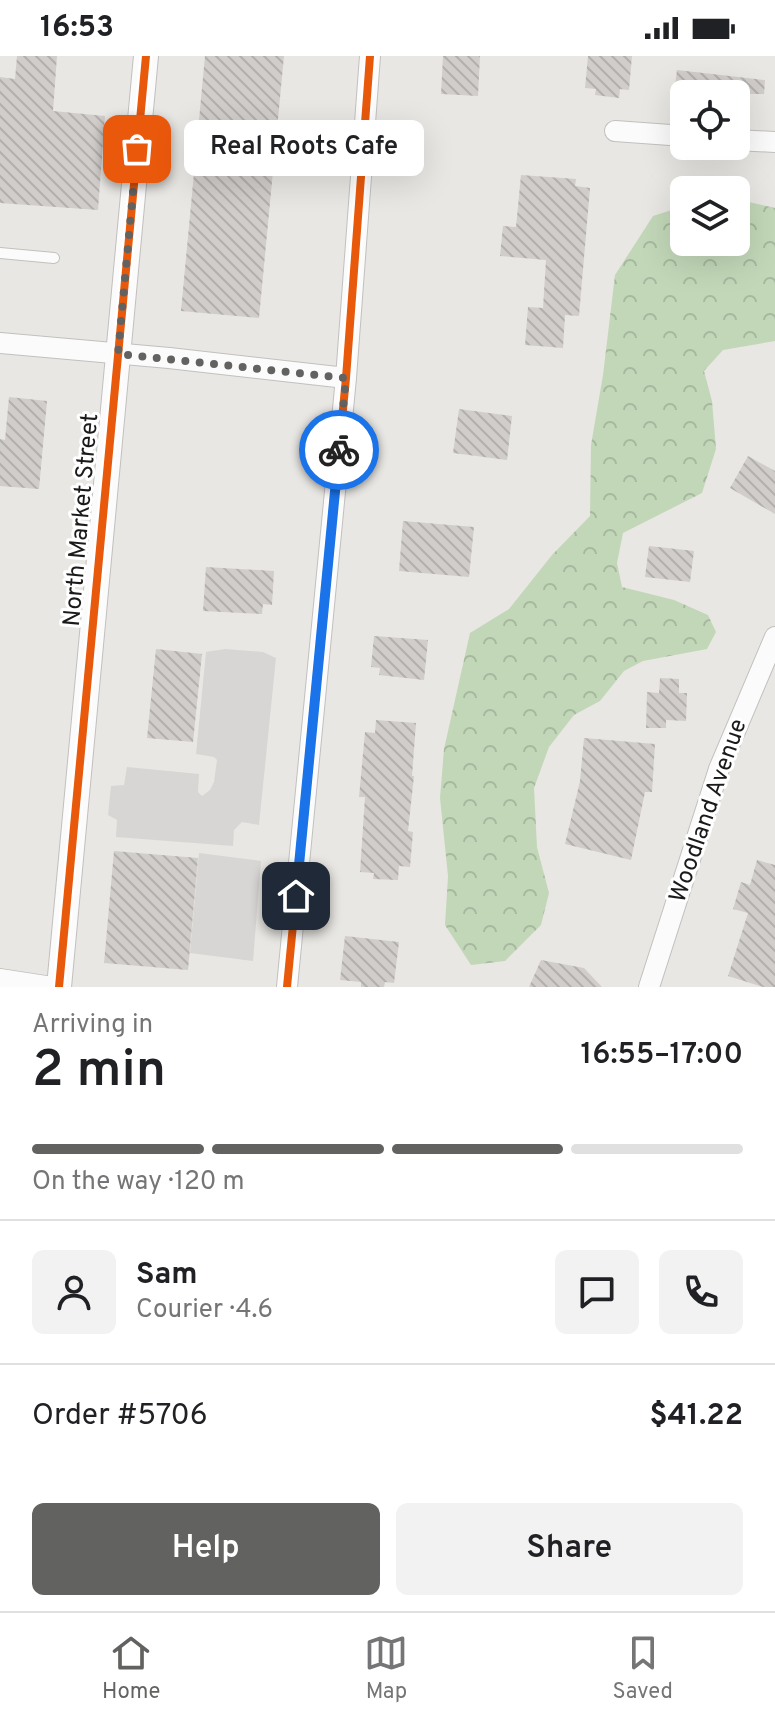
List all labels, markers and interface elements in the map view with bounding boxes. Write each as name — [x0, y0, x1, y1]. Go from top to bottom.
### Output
text: 16:53 — [40, 10, 114, 47]
map controls — [670, 80, 750, 256]
button: locate — [670, 80, 750, 160]
pin — [103, 115, 171, 183]
callout: Real Roots Cafe — [185, 121, 425, 177]
icon: bag — [115, 127, 159, 171]
text: Real Roots Cafe — [210, 131, 398, 164]
button: layers — [670, 176, 750, 256]
courier — [299, 410, 379, 490]
street label: North Market Street — [58, 412, 106, 628]
icon: bike — [317, 428, 361, 472]
street label: Woodland Avenue — [664, 715, 754, 907]
pin — [262, 862, 330, 930]
icon: home — [274, 874, 318, 918]
text: Arriving in — [32, 1009, 153, 1042]
text: 16:55–17:00 — [580, 1037, 743, 1074]
text: 2 min — [32, 1039, 166, 1105]
text: On the way · 120 m — [32, 1166, 245, 1199]
button: person — [32, 1250, 116, 1334]
button: chat — [555, 1250, 639, 1334]
button: phone — [659, 1250, 743, 1334]
text: Sam — [136, 1257, 198, 1294]
text: Courier · 4.6 — [136, 1294, 273, 1327]
text: Order #5706 — [32, 1398, 208, 1435]
text: $41.22 — [649, 1398, 743, 1435]
button: Help — [32, 1503, 380, 1595]
button: Share — [396, 1503, 743, 1595]
tab: Home — [102, 1631, 160, 1706]
tab: Map — [364, 1631, 408, 1706]
tab: Saved — [613, 1631, 673, 1706]

